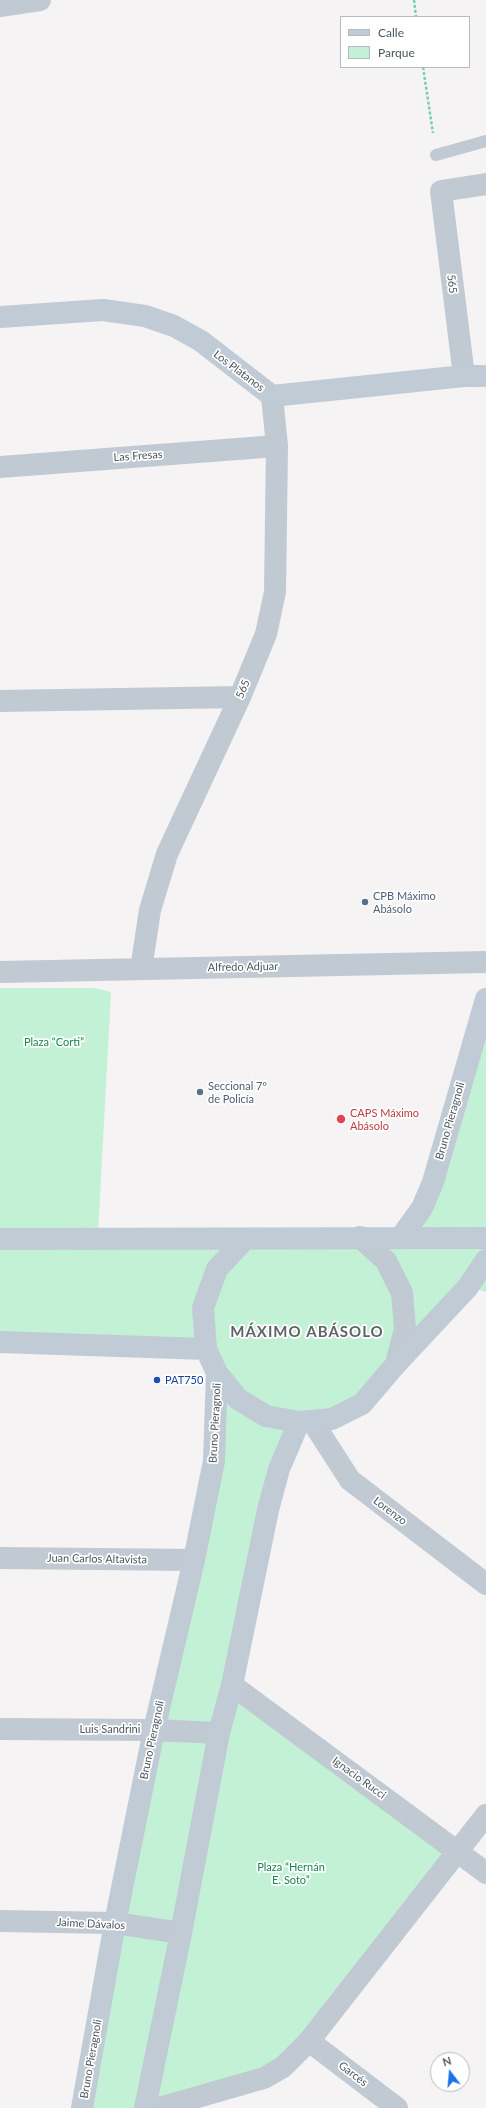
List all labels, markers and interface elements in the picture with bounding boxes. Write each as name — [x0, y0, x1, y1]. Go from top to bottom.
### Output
legend — [340, 16, 470, 68]
text: Calle — [378, 25, 404, 40]
text: Parque — [378, 45, 415, 60]
street label: 565 — [444, 274, 460, 294]
street label: Los Platanos — [211, 348, 267, 394]
street label: Las Fresas — [113, 448, 163, 464]
street label: 565 — [233, 678, 253, 700]
place label: CPB Máximo Abásolo — [373, 889, 436, 915]
marker: CPB Máximo Abásolo — [360, 897, 370, 907]
street label: Alfredo Adjuar — [208, 960, 278, 974]
park label: Plaza “Corti” — [24, 1035, 84, 1049]
place label: Seccional 7º de Policía — [208, 1079, 267, 1105]
street label: Bruno Pieragnoli — [433, 1081, 467, 1161]
marker: Seccional 7º de Policía — [195, 1087, 205, 1097]
place label: CAPS Máximo Abásolo — [350, 1106, 419, 1132]
marker: CAPS Máximo Abásolo — [335, 1113, 347, 1125]
district label: MÁXIMO ABÁSOLO — [230, 1323, 384, 1341]
place label: PAT750 — [165, 1373, 203, 1387]
marker: PAT750 — [152, 1375, 162, 1385]
street label: Bruno Pieragnoli — [206, 1383, 224, 1463]
street label: Lorenzo — [371, 1494, 409, 1528]
street label: Juan Carlos Altavista — [47, 1552, 147, 1566]
street label: Bruno Pieragnoli — [137, 1699, 167, 1781]
street label: Luis Sandrini — [80, 1722, 140, 1736]
street label: Ignacio Rucci — [330, 1754, 388, 1802]
park label: Plaza “Hernán E. Soto” — [257, 1860, 325, 1886]
street label: Jaime Dávalos — [57, 1916, 125, 1932]
street label: Bruno Pieragnoli — [78, 2018, 104, 2100]
north arrow — [430, 2052, 470, 2092]
text: N — [441, 2054, 453, 2068]
street label: Garcés — [336, 2059, 370, 2089]

